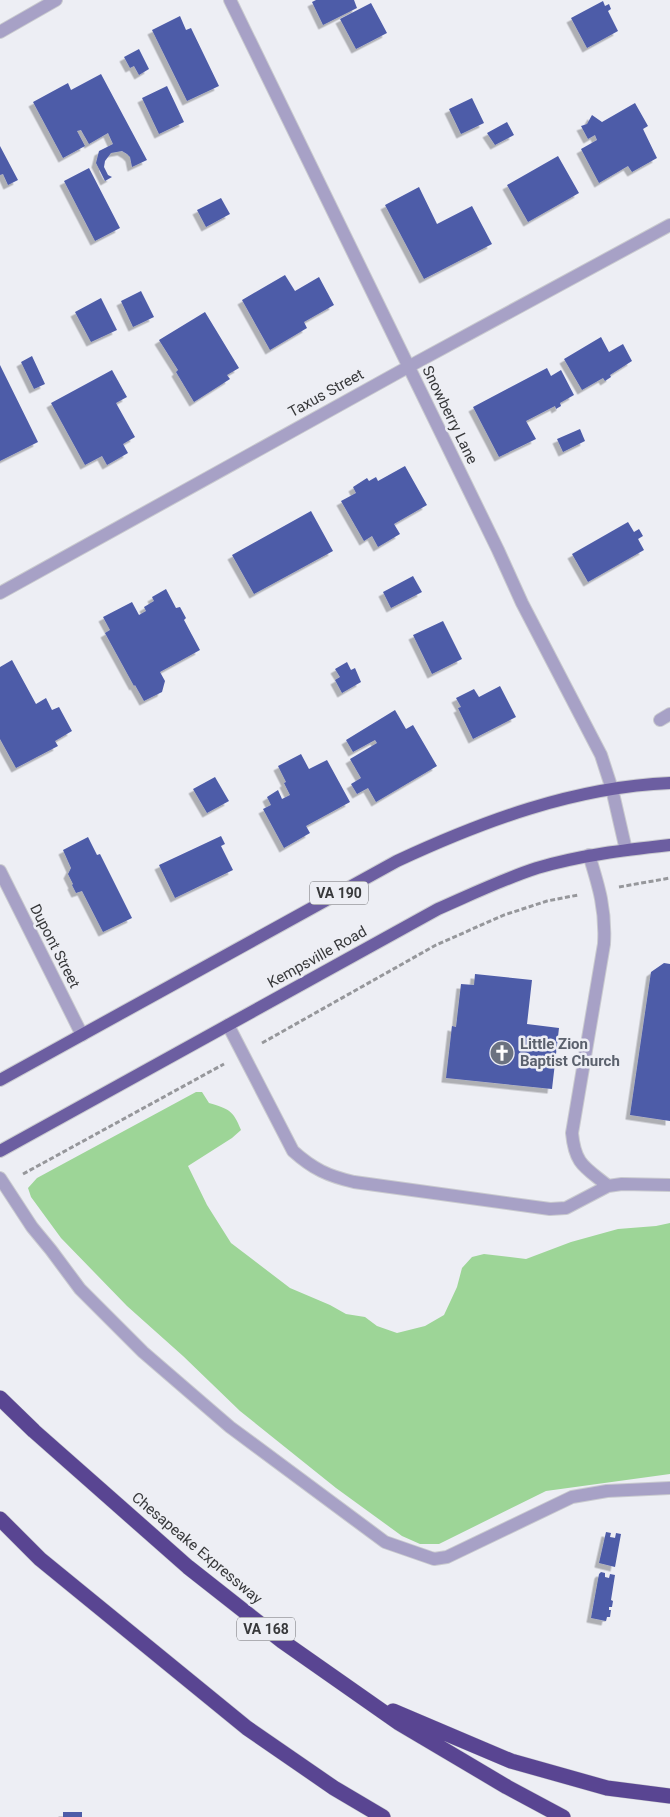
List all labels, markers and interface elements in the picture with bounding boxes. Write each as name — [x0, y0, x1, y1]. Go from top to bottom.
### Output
street label: Snowberry Lane — [418, 363, 482, 467]
street label: Taxus Street — [285, 365, 367, 421]
road number: VA 190 — [310, 881, 368, 904]
street label: Dupont Street — [26, 901, 84, 991]
street label: Kempsville Road — [264, 922, 370, 992]
place label: Little Zion Baptist Church — [520, 1035, 620, 1070]
church icon: Little Zion Baptist Church — [489, 1040, 515, 1066]
street label: Chesapeake Expressway — [128, 1488, 266, 1608]
road number: VA 168 — [237, 1618, 295, 1640]

